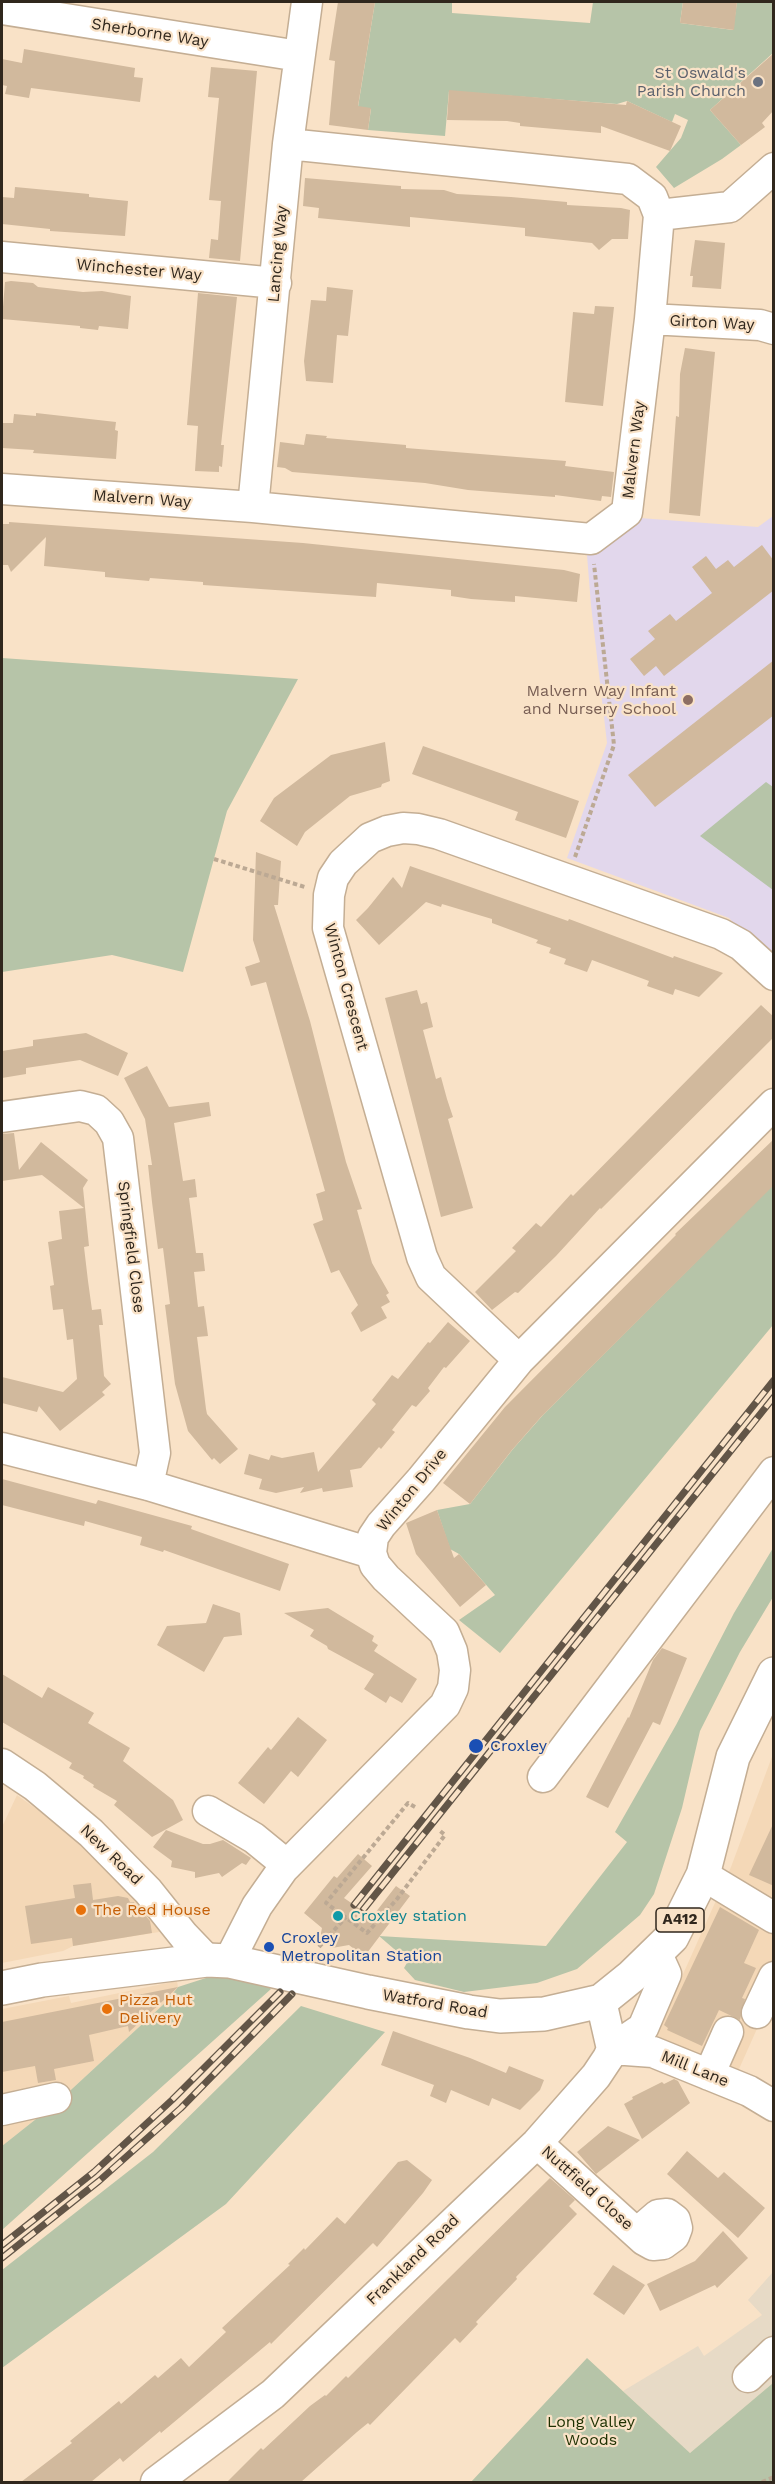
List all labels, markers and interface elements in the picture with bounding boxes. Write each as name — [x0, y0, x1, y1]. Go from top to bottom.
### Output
street label: Sherborne Way — [90, 14, 210, 52]
place label: St Oswald's Parish Church — [637, 63, 746, 101]
marker: St Oswald's Parish Church — [751, 75, 765, 89]
street label: Lancing Way — [264, 205, 292, 303]
street label: Winchester Way — [76, 255, 202, 285]
street label: Girton Way — [669, 311, 755, 335]
street label: Malvern Way — [618, 400, 650, 500]
street label: Malvern Way — [92, 486, 192, 512]
place label: Malvern Way Infant and Nursery School — [523, 681, 676, 719]
marker: Malvern Way Infant and Nursery School — [681, 693, 695, 707]
street label: Winton Crescent — [320, 921, 372, 1053]
street label: Springfield Close — [113, 1180, 149, 1314]
street label: Winton Drive — [373, 1445, 451, 1535]
place label: Croxley — [490, 1736, 547, 1756]
marker: Croxley — [467, 1737, 485, 1755]
street label: New Road — [76, 1821, 146, 1889]
place label: The Red House — [93, 1900, 211, 1920]
marker: The Red House — [74, 1903, 88, 1917]
place label: Croxley station — [350, 1906, 467, 1926]
road number: A412 — [656, 1908, 704, 1932]
marker: Croxley station — [331, 1909, 345, 1923]
place label: Croxley Metropolitan Station — [281, 1928, 442, 1966]
marker: Croxley Metropolitan Station — [262, 1940, 276, 1954]
street label: Watford Road — [381, 1985, 489, 2023]
place label: Pizza Hut Delivery — [119, 1990, 193, 2028]
marker: Pizza Hut Delivery — [100, 2002, 114, 2016]
street label: Mill Lane — [659, 2047, 731, 2091]
street label: Nuttfield Close — [537, 2142, 637, 2234]
street label: Frankland Road — [363, 2211, 463, 2309]
park label: Long Valley Woods — [547, 2412, 635, 2450]

